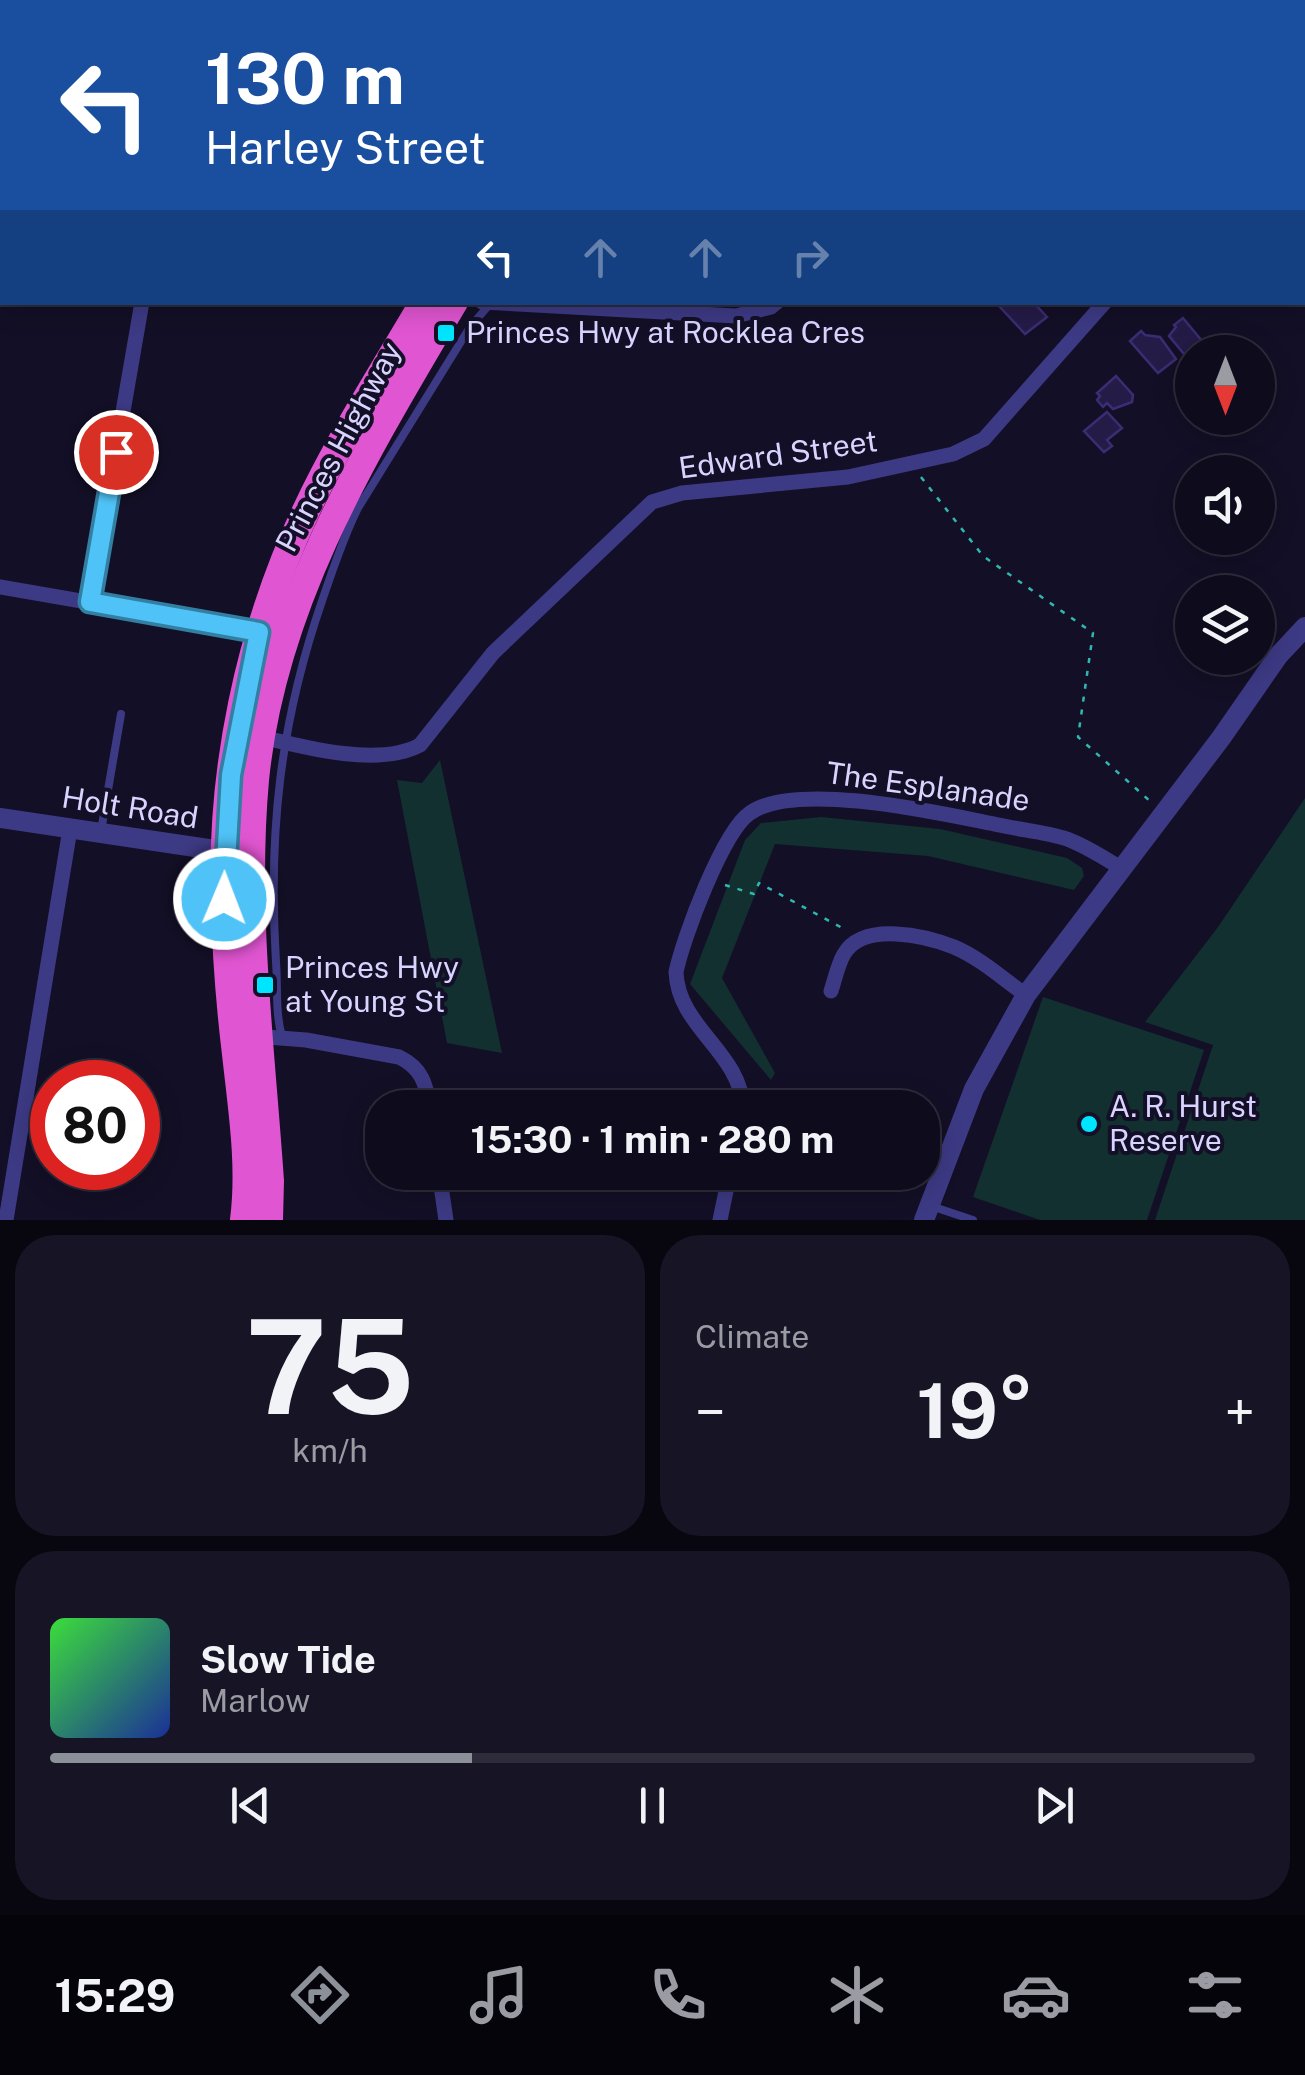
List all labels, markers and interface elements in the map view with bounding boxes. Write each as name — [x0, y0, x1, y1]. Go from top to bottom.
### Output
text: 130 m — [205, 37, 405, 120]
icon: left — [40, 40, 170, 170]
text: Harley Street — [205, 121, 486, 174]
icon: left — [468, 230, 523, 285]
icon: ahead — [573, 230, 628, 285]
icon: ahead — [678, 230, 733, 285]
icon: right — [783, 230, 838, 285]
place label: Princes Hwy at Rocklea Cres — [466, 314, 865, 350]
marker: Princes Hwy at Rocklea Cres — [435, 322, 457, 344]
north arrow — [1175, 335, 1275, 435]
map controls — [1175, 335, 1275, 675]
street label: Princes Highway — [268, 336, 409, 558]
pin — [74, 410, 159, 495]
street label: Edward Street — [676, 422, 880, 486]
icon: arrive — [89, 425, 144, 480]
button: sound — [1175, 455, 1275, 555]
button: layers — [1175, 575, 1275, 675]
street label: The Esplanade — [824, 754, 1032, 818]
street label: Holt Road — [59, 778, 201, 836]
position arrow — [172, 847, 276, 951]
place label: Princes Hwy at Young St — [285, 949, 459, 1019]
marker: Princes Hwy at Young St — [254, 974, 276, 996]
speed limit sign: 80 — [30, 1060, 160, 1190]
place label: A. R. Hurst Reserve — [1109, 1088, 1257, 1158]
marker: A. R. Hurst Reserve — [1078, 1113, 1100, 1135]
text: 15:30 · 1 min · 280 m — [471, 1117, 834, 1162]
text: 75 — [245, 1291, 415, 1443]
text: Climate — [695, 1318, 809, 1355]
text: 19° — [916, 1367, 1034, 1455]
text: − — [695, 1380, 726, 1444]
text: + — [1224, 1380, 1255, 1444]
text: km/h — [292, 1432, 368, 1469]
text: Slow Tide — [200, 1637, 376, 1682]
text: Marlow — [200, 1682, 310, 1719]
icon: previous — [223, 1778, 278, 1833]
icon: pause — [625, 1778, 680, 1833]
icon: next — [1027, 1778, 1082, 1833]
icon: directions — [285, 1960, 355, 2030]
icon: music — [464, 1960, 534, 2030]
icon: phone — [643, 1960, 713, 2030]
icon: climate — [822, 1960, 892, 2030]
icon: car — [1001, 1960, 1071, 2030]
icon: filters — [1180, 1960, 1250, 2030]
text: 15:29 — [55, 1969, 175, 2022]

